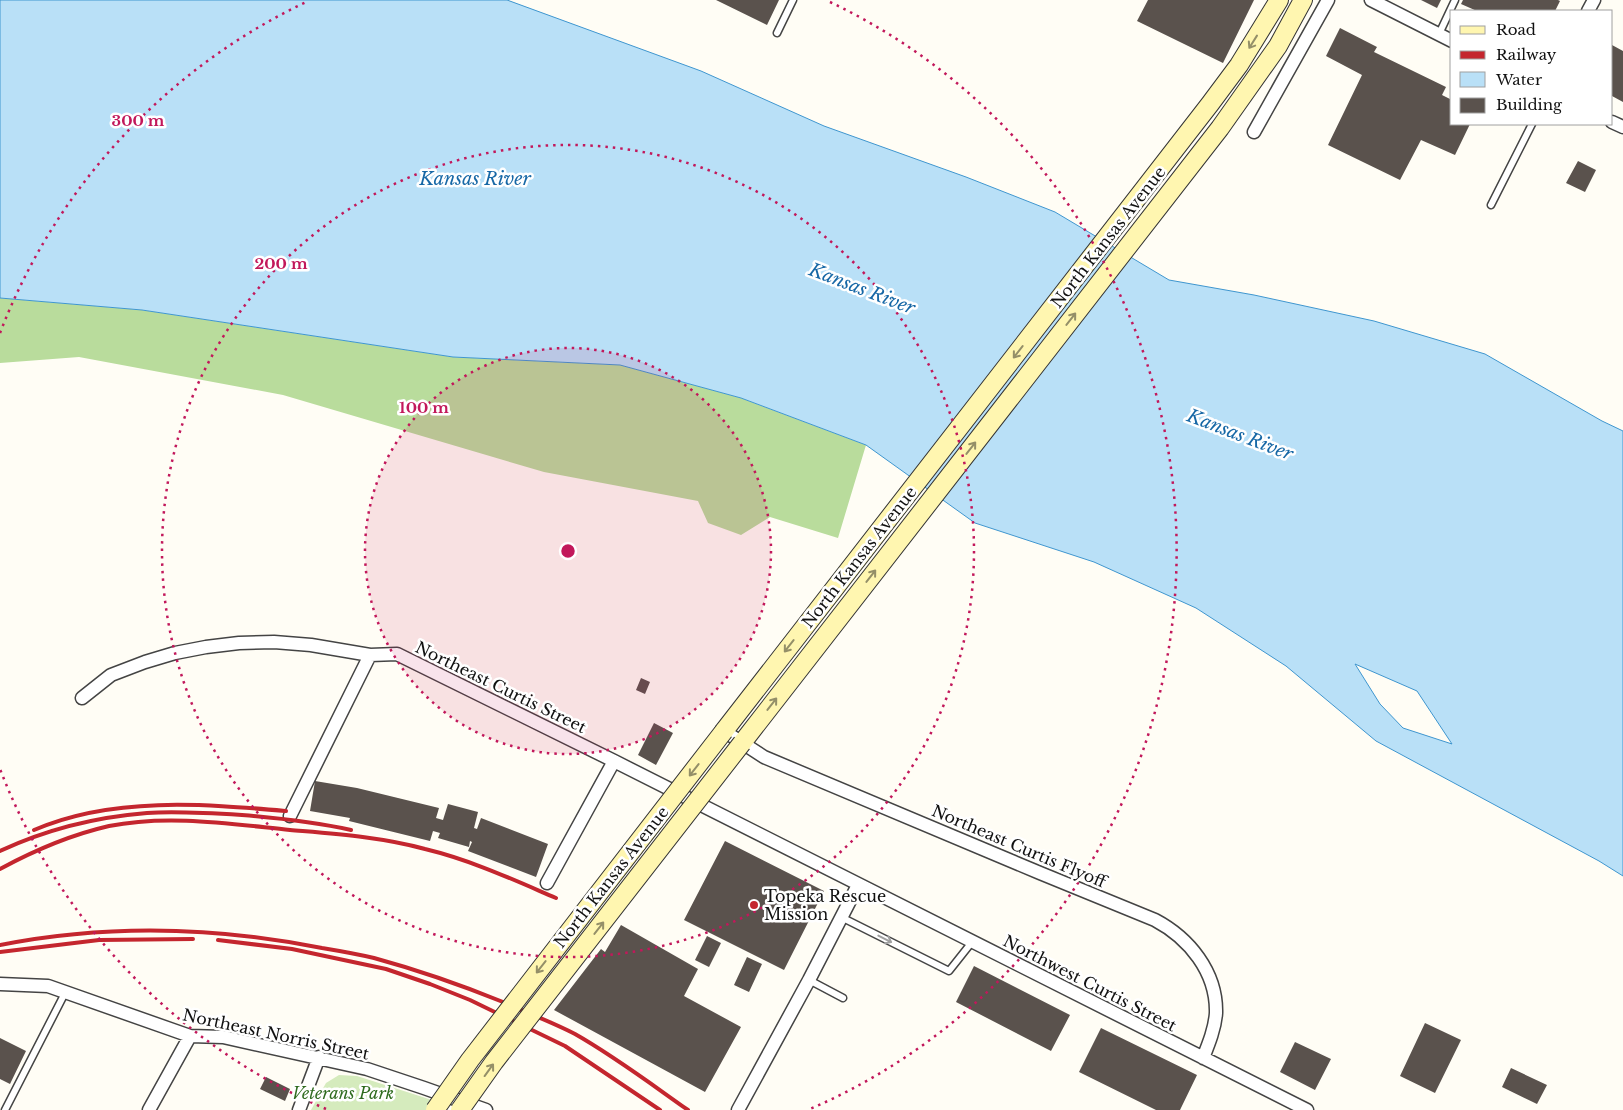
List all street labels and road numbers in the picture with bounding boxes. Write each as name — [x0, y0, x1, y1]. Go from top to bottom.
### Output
street label: North Kansas Avenue — [1046, 162, 1170, 312]
street label: North Kansas Avenue — [797, 482, 921, 632]
street label: Northeast Curtis Street — [412, 637, 590, 737]
street label: Northeast Curtis Flyoff — [929, 800, 1111, 893]
street label: North Kansas Avenue — [549, 802, 673, 952]
street label: Northwest Curtis Street — [1000, 931, 1180, 1035]
street label: Northeast Norris Street — [181, 1004, 371, 1064]

